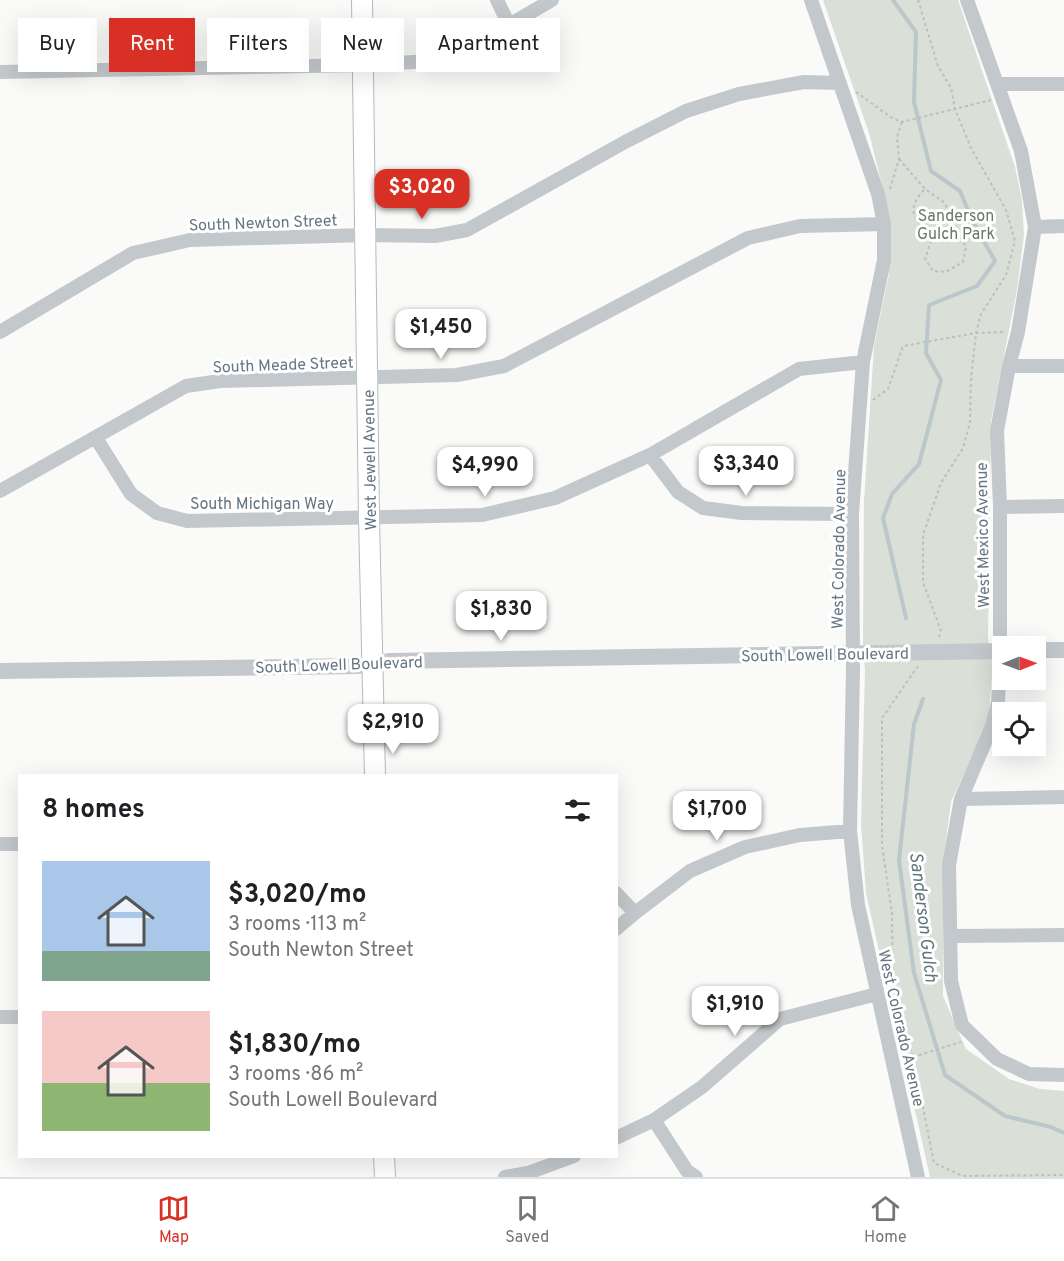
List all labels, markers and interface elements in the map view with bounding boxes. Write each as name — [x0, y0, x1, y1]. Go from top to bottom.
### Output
chip: Buy — [18, 18, 97, 72]
chip: Rent — [109, 18, 195, 72]
chip: Filters — [207, 18, 309, 72]
chip: New — [321, 18, 404, 72]
chip: Apartment — [416, 18, 560, 72]
pin: $3,020 — [373, 169, 471, 220]
text: $3,020 — [388, 175, 456, 201]
park label: Sanderson Gulch Park — [917, 207, 995, 245]
street label: South Newton Street — [188, 211, 338, 237]
pin: $1,450 — [392, 309, 490, 360]
text: $1,450 — [409, 315, 473, 341]
street label: South Meade Street — [212, 354, 354, 378]
street label: West Jewell Avenue — [360, 389, 382, 531]
pin: $3,340 — [697, 446, 795, 497]
pin: $4,990 — [436, 447, 534, 498]
text: $3,340 — [713, 452, 779, 478]
text: $4,990 — [451, 453, 519, 479]
street label: West Mexico Avenue — [973, 462, 995, 608]
street label: West Colorado Avenue — [829, 469, 851, 629]
street label: South Michigan Way — [190, 495, 334, 515]
pin: $1,830 — [452, 591, 550, 642]
text: $1,830 — [470, 597, 532, 623]
north arrow — [992, 636, 1046, 690]
map controls — [992, 636, 1046, 756]
street label: South Lowell Boulevard — [741, 645, 909, 667]
street label: South Lowell Boulevard — [255, 653, 423, 679]
button: locate — [992, 702, 1046, 756]
pin: $2,910 — [344, 704, 442, 755]
text: $2,910 — [362, 710, 424, 736]
pin: $1,700 — [668, 791, 766, 842]
text: 8 homes — [42, 794, 145, 827]
icon: filters — [561, 794, 594, 827]
text: $1,700 — [687, 797, 747, 823]
water label: Sanderson Gulch — [903, 851, 942, 984]
text: $3,020/mo — [228, 879, 367, 912]
icon: home — [90, 885, 162, 957]
text: 3 rooms · 113 m² — [228, 912, 366, 938]
text: South Newton Street — [228, 938, 414, 964]
street label: West Colorado Avenue — [872, 948, 928, 1109]
pin: $1,910 — [686, 986, 784, 1037]
text: $1,910 — [706, 992, 764, 1018]
text: $1,830/mo — [228, 1029, 361, 1062]
icon: home — [90, 1035, 162, 1107]
text: 3 rooms · 86 m² — [228, 1062, 363, 1088]
text: South Lowell Boulevard — [228, 1088, 438, 1114]
tab: Map — [157, 1192, 190, 1248]
tab: Saved — [505, 1192, 549, 1248]
tab: Home — [864, 1192, 907, 1248]

